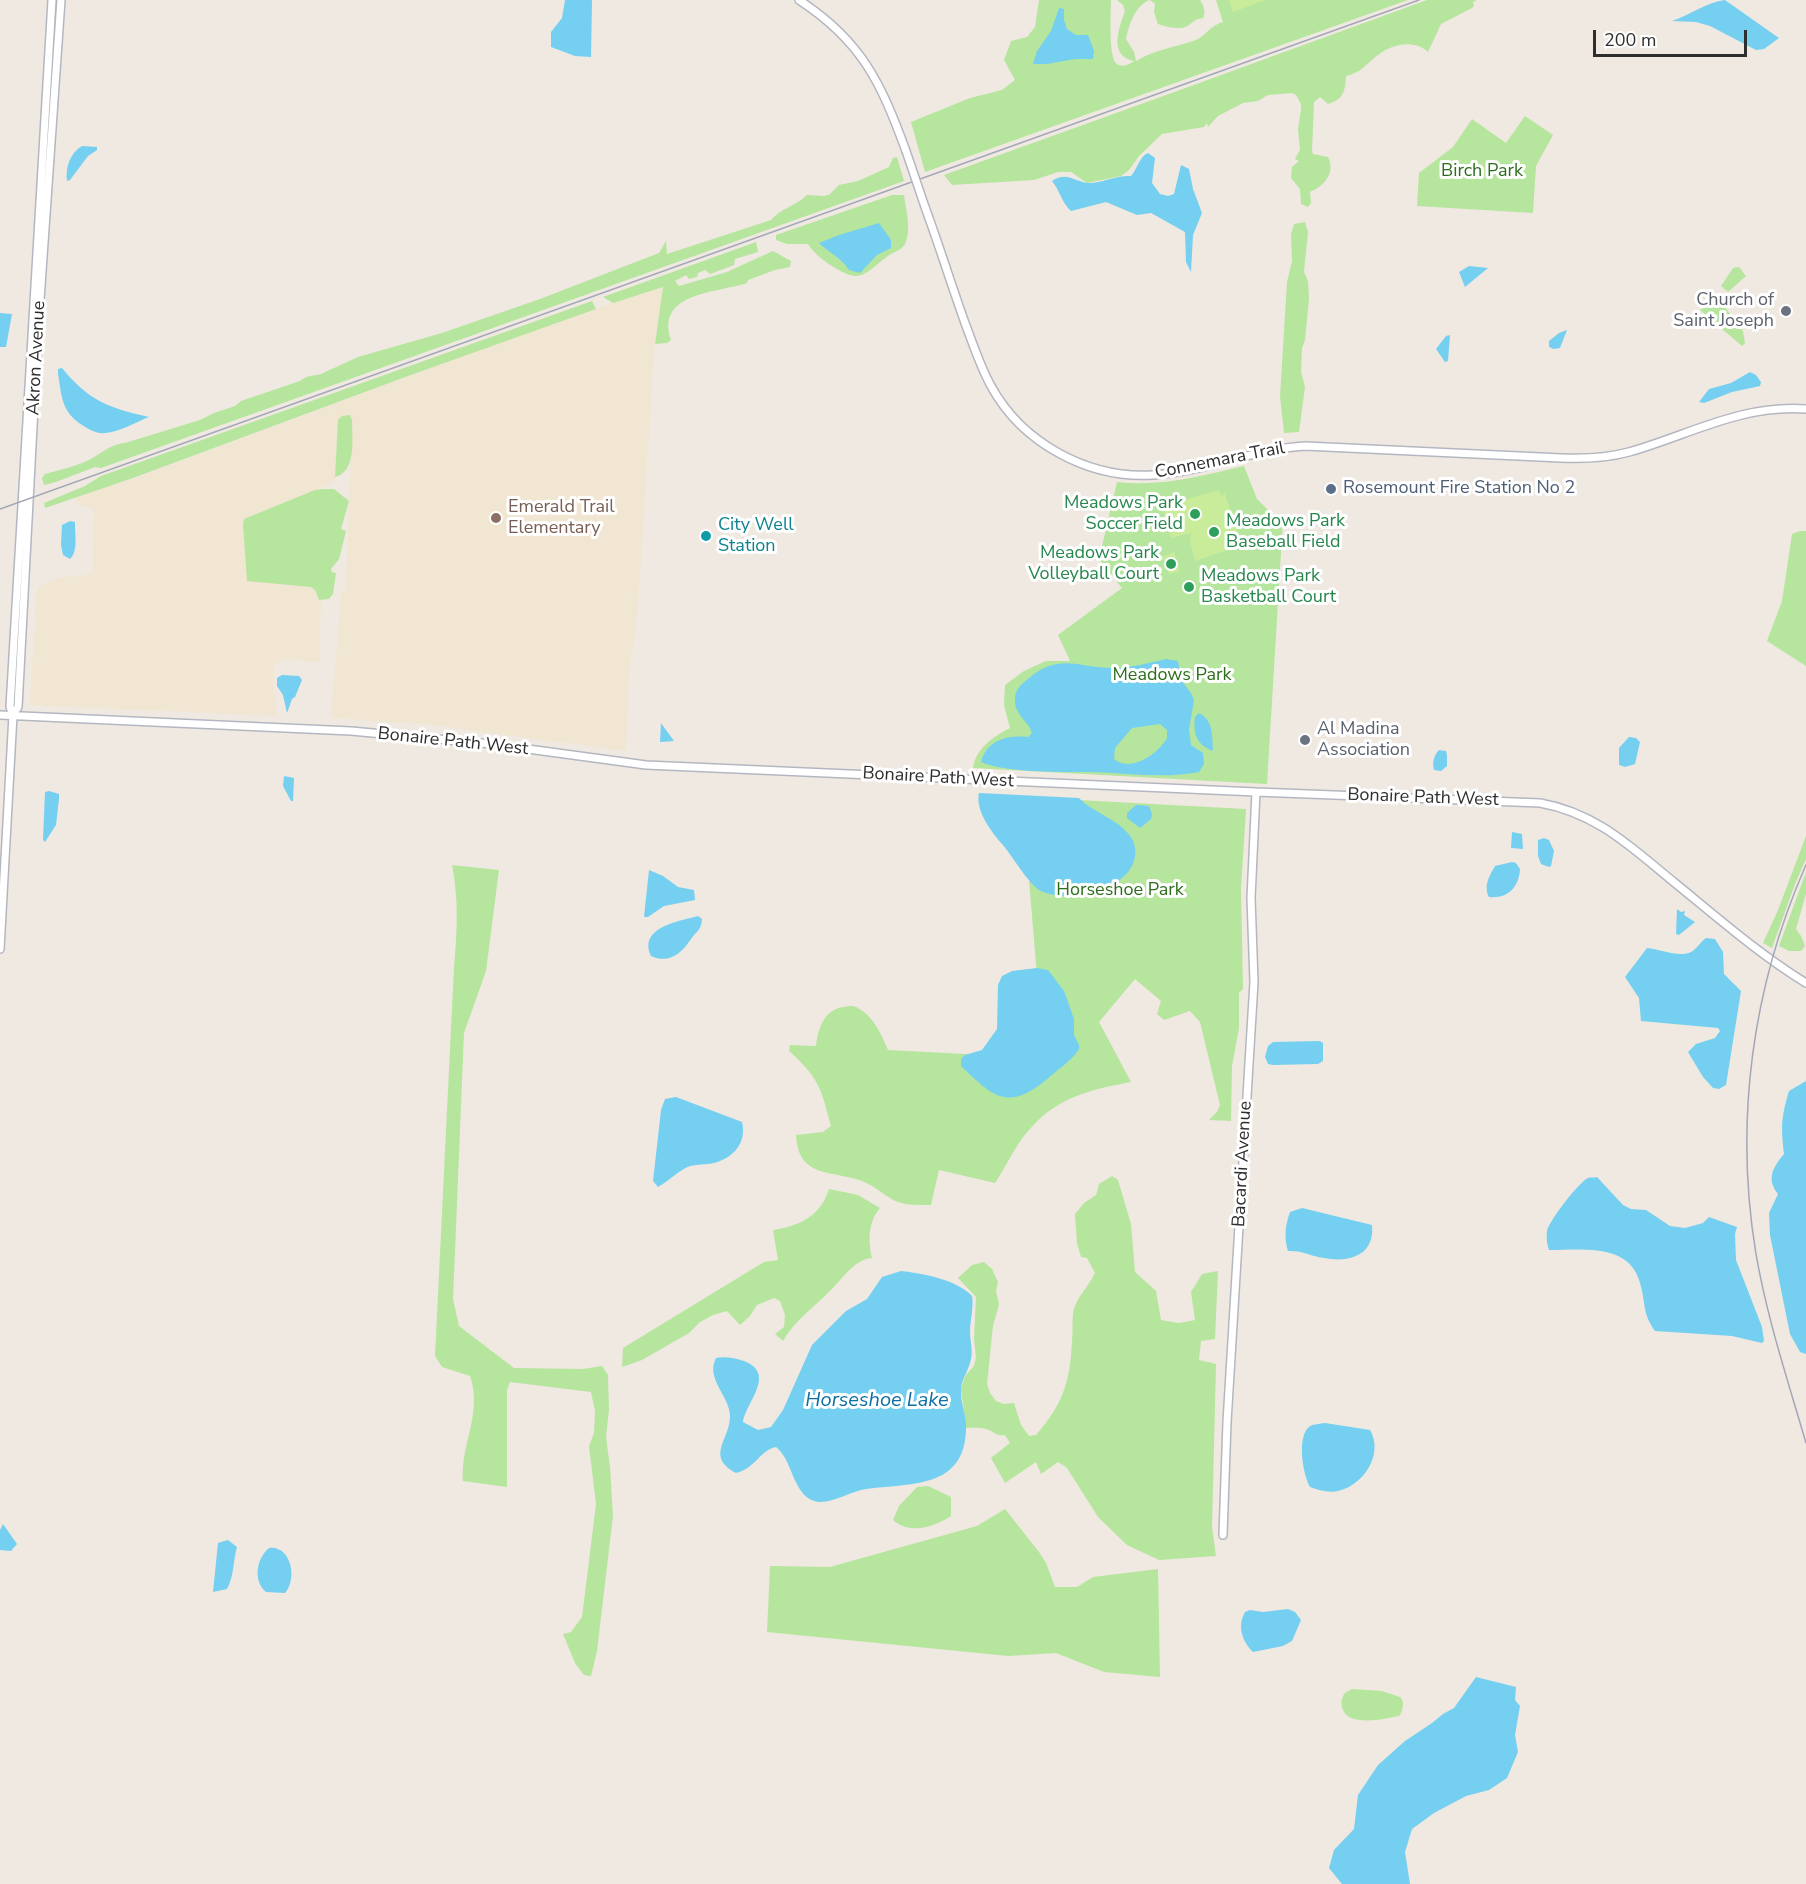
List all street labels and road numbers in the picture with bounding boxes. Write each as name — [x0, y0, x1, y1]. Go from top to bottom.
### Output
street label: Akron Avenue — [23, 300, 51, 416]
street label: Connemara Trail — [1153, 438, 1287, 484]
street label: Bonaire Path West — [377, 723, 529, 761]
street label: Bonaire Path West — [862, 763, 1014, 793]
street label: Bonaire Path West — [1347, 785, 1499, 811]
street label: Bacardi Avenue — [1229, 1100, 1257, 1228]

